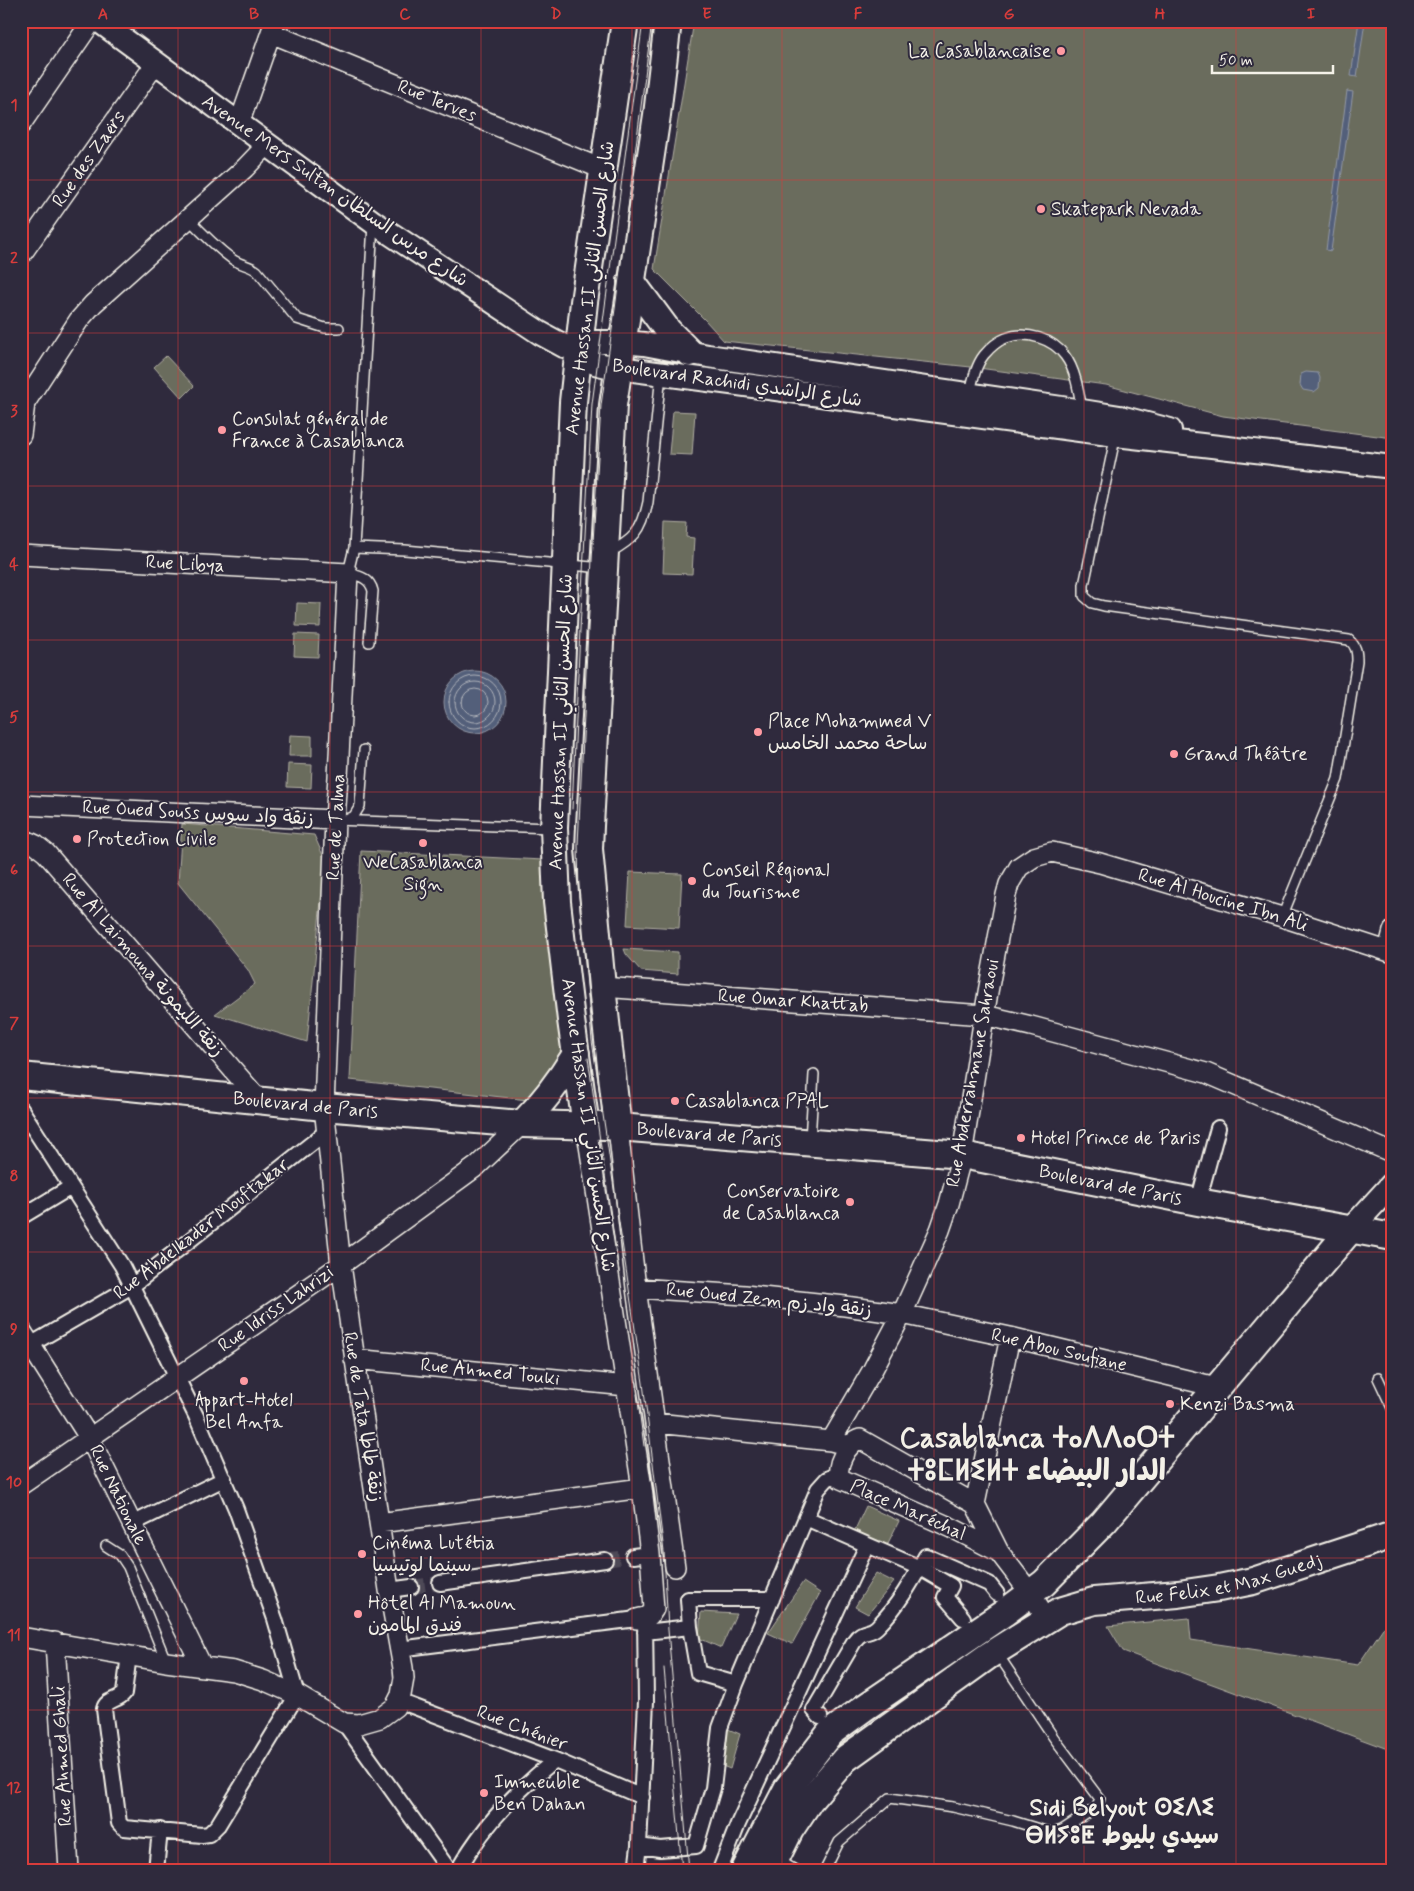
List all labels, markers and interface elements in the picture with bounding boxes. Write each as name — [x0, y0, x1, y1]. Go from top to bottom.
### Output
text: A — [98, 4, 108, 25]
text: B — [249, 4, 259, 25]
text: C — [399, 4, 411, 25]
text: D — [550, 4, 562, 25]
text: E — [702, 4, 712, 25]
text: F — [854, 4, 863, 25]
text: G — [1004, 4, 1015, 25]
text: H — [1155, 4, 1166, 25]
text: I — [1307, 4, 1316, 25]
place label: La Casablancaise — [908, 39, 1051, 64]
scale bar — [1212, 42, 1333, 74]
marker: La Casablancaise — [1055, 45, 1067, 57]
text: 50 m — [1219, 51, 1253, 71]
street label: Rue Terves — [394, 74, 481, 128]
street label: Avenue Mers Sultan شارع مرس السلطان — [197, 89, 473, 293]
text: 1 — [10, 95, 18, 116]
street label: Rue des Zaërs — [46, 106, 132, 212]
street label: Avenue Hassan II شارع الحسن الثاني — [560, 139, 623, 437]
place label: Skatepark Nevada — [1051, 197, 1201, 222]
marker: Skatepark Nevada — [1035, 203, 1047, 215]
text: 2 — [10, 248, 18, 269]
street label: Boulevard Rachidi شارع الراشدي — [610, 353, 863, 414]
text: 3 — [10, 401, 18, 422]
place label: Consulat général de France à Casablanca — [232, 407, 405, 454]
marker: Consulat général de France à Casablanca — [216, 424, 228, 436]
street label: Rue Libya — [145, 549, 225, 579]
text: 4 — [9, 554, 19, 575]
street label: Avenue Hassan II شارع الحسن الثاني — [543, 574, 582, 871]
text: 5 — [9, 707, 19, 728]
place label: Place Mohammed V ساحة محمد الخامس — [768, 709, 932, 756]
marker: Place Mohammed V ساحة محمد الخامس — [752, 726, 764, 738]
place label: Grand Théâtre — [1184, 742, 1308, 767]
marker: Grand Théâtre — [1168, 748, 1180, 760]
street label: Rue de Talma — [321, 773, 351, 881]
street label: Rue Oued Souss زنقة واد سوس — [82, 794, 314, 832]
place label: Protection Civile — [87, 827, 217, 852]
marker: Protection Civile — [71, 833, 83, 845]
marker: WeCasablanca Sign — [417, 837, 429, 849]
place label: WeCasablanca Sign — [363, 850, 483, 900]
place label: Conseil Régional du Tourisme — [702, 858, 830, 905]
text: 6 — [10, 860, 18, 881]
street label: Rue Al Houcine Ibn Ali — [1135, 862, 1311, 938]
street label: Rue Al Laimouna زنقة الليمونة — [56, 868, 230, 1062]
marker: Conseil Régional du Tourisme — [686, 875, 698, 887]
street label: Rue Abderrahmane Sahraoui — [941, 957, 1005, 1189]
street label: Avenue Hassan II شارع الحسن الثاني — [552, 977, 621, 1274]
street label: Rue Omar Khattab — [717, 983, 869, 1019]
text: 7 — [9, 1013, 19, 1034]
street label: Boulevard de Paris — [232, 1085, 379, 1124]
place label: Casablanca PPAL — [685, 1089, 829, 1114]
marker: Casablanca PPAL — [669, 1095, 681, 1107]
street label: Boulevard de Paris — [636, 1116, 783, 1153]
place label: Hotel Prince de Paris — [1031, 1126, 1200, 1151]
marker: Hotel Prince de Paris — [1015, 1132, 1027, 1144]
street label: Rue Abdelkader Mouftakar — [108, 1152, 294, 1305]
street label: Boulevard de Paris — [1037, 1158, 1184, 1211]
text: 8 — [9, 1166, 19, 1187]
place label: Conservatoire de Casablanca — [723, 1179, 840, 1226]
marker: Conservatoire de Casablanca — [844, 1196, 856, 1208]
street label: Rue Idriss Lahrizi — [213, 1260, 339, 1358]
street label: Rue Oued Zem زنقة واد زم — [665, 1277, 873, 1324]
text: 9 — [10, 1319, 18, 1340]
street label: Rue Abou Soufiane — [989, 1322, 1129, 1378]
street label: Rue de Tata زنقة طاطا — [337, 1330, 389, 1504]
street label: Rue Ahmed Touki — [419, 1352, 561, 1392]
marker: Appart-Hotel Bel Anfa — [238, 1375, 250, 1387]
place label: Appart-Hotel Bel Anfa — [195, 1388, 293, 1435]
place label: Kenzi Basma — [1180, 1392, 1295, 1417]
marker: Kenzi Basma — [1164, 1398, 1176, 1410]
district label: Casablanca ⵜⴰⴷⴷⴰⵔⵜ ⵜⵓⵎⵍⵉⵍⵜ الدار البيضاء — [899, 1420, 1175, 1491]
street label: Rue Nationale — [83, 1441, 153, 1549]
text: 10 — [6, 1472, 22, 1493]
street label: Place Maréchal — [846, 1473, 970, 1547]
place label: Cinéma Lutétia سينما لوتيسيا — [372, 1531, 495, 1578]
street label: Rue Felix et Max Guedj — [1134, 1547, 1325, 1610]
marker: Cinéma Lutétia سينما لوتيسيا — [356, 1548, 368, 1560]
place label: Hôtel Al Mamoun فندق المامون — [368, 1591, 516, 1638]
marker: Hôtel Al Mamoun فندق المامون — [352, 1608, 364, 1620]
text: 11 — [7, 1625, 21, 1646]
street label: Rue Ahmed Ghali — [46, 1685, 78, 1827]
street label: Rue Chénier — [473, 1699, 571, 1757]
place label: Immeuble Ben Dahan — [494, 1770, 586, 1817]
text: 12 — [6, 1778, 22, 1799]
marker: Immeuble Ben Dahan — [478, 1787, 490, 1799]
district label: Sidi Belyout ⵙⵉⴷⵉ ⴱⵍⵢⵓⵟ سيدي بليوط — [1025, 1793, 1219, 1853]

